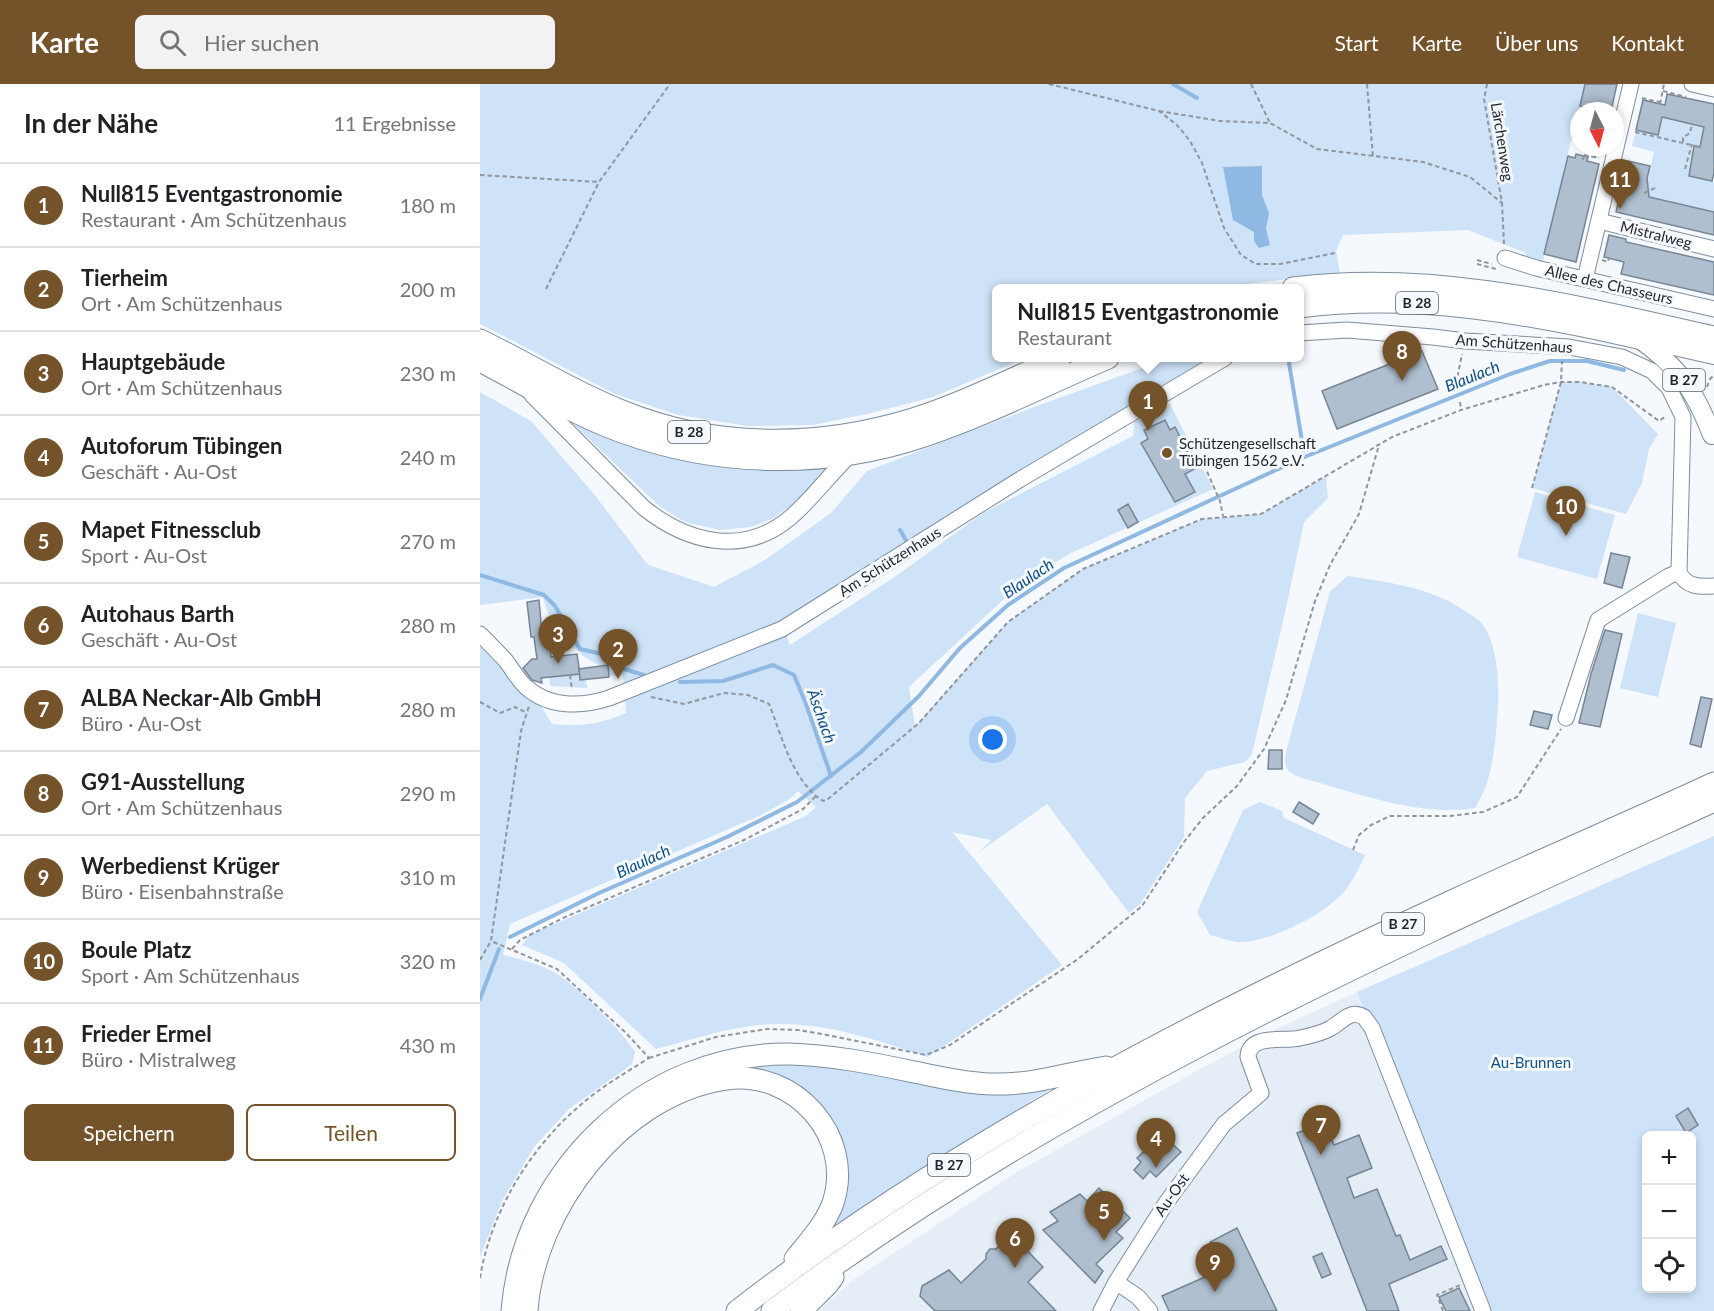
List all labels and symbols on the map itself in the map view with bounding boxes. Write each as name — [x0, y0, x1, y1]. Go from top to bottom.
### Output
street label: Lärchenweg — [1488, 101, 1518, 183]
north arrow — [1570, 102, 1624, 156]
pin: 11 — [1600, 160, 1640, 209]
street label: Mistralweg — [1619, 216, 1694, 252]
street label: Allee des Chasseurs — [1544, 261, 1675, 307]
road number: B 28 — [1396, 292, 1438, 314]
street label: Am Schützenhaus — [1455, 330, 1573, 356]
pin: 8 — [1382, 332, 1422, 381]
water label: Blaulach — [1442, 356, 1502, 395]
road number: B 27 — [1663, 369, 1705, 391]
pin: 1 — [1128, 382, 1168, 431]
road number: B 28 — [668, 421, 710, 443]
place label: Schützengesellschaft Tübingen 1562 e.V. — [1179, 434, 1317, 469]
marker: Schützengesellschaft Tübingen 1562 e.V. — [1160, 446, 1174, 460]
pin: 10 — [1546, 486, 1586, 536]
street label: Am Schützenhaus — [835, 522, 944, 600]
water label: Blaulach — [999, 554, 1057, 601]
pin: 3 — [538, 614, 578, 664]
pin: 2 — [598, 630, 638, 679]
water label: Äschach — [804, 685, 841, 745]
your location — [978, 725, 1007, 754]
water label: Blaulach — [613, 840, 673, 881]
road number: B 27 — [1382, 913, 1424, 935]
park label: Au-Brunnen — [1491, 1053, 1571, 1071]
pin: 7 — [1302, 1106, 1340, 1155]
pin: 4 — [1136, 1118, 1176, 1168]
road number: B 27 — [928, 1154, 970, 1176]
street label: Au-Ost — [1150, 1169, 1193, 1219]
pin: 5 — [1084, 1192, 1124, 1241]
pin: 6 — [996, 1218, 1034, 1268]
pin: 9 — [1196, 1242, 1234, 1292]

